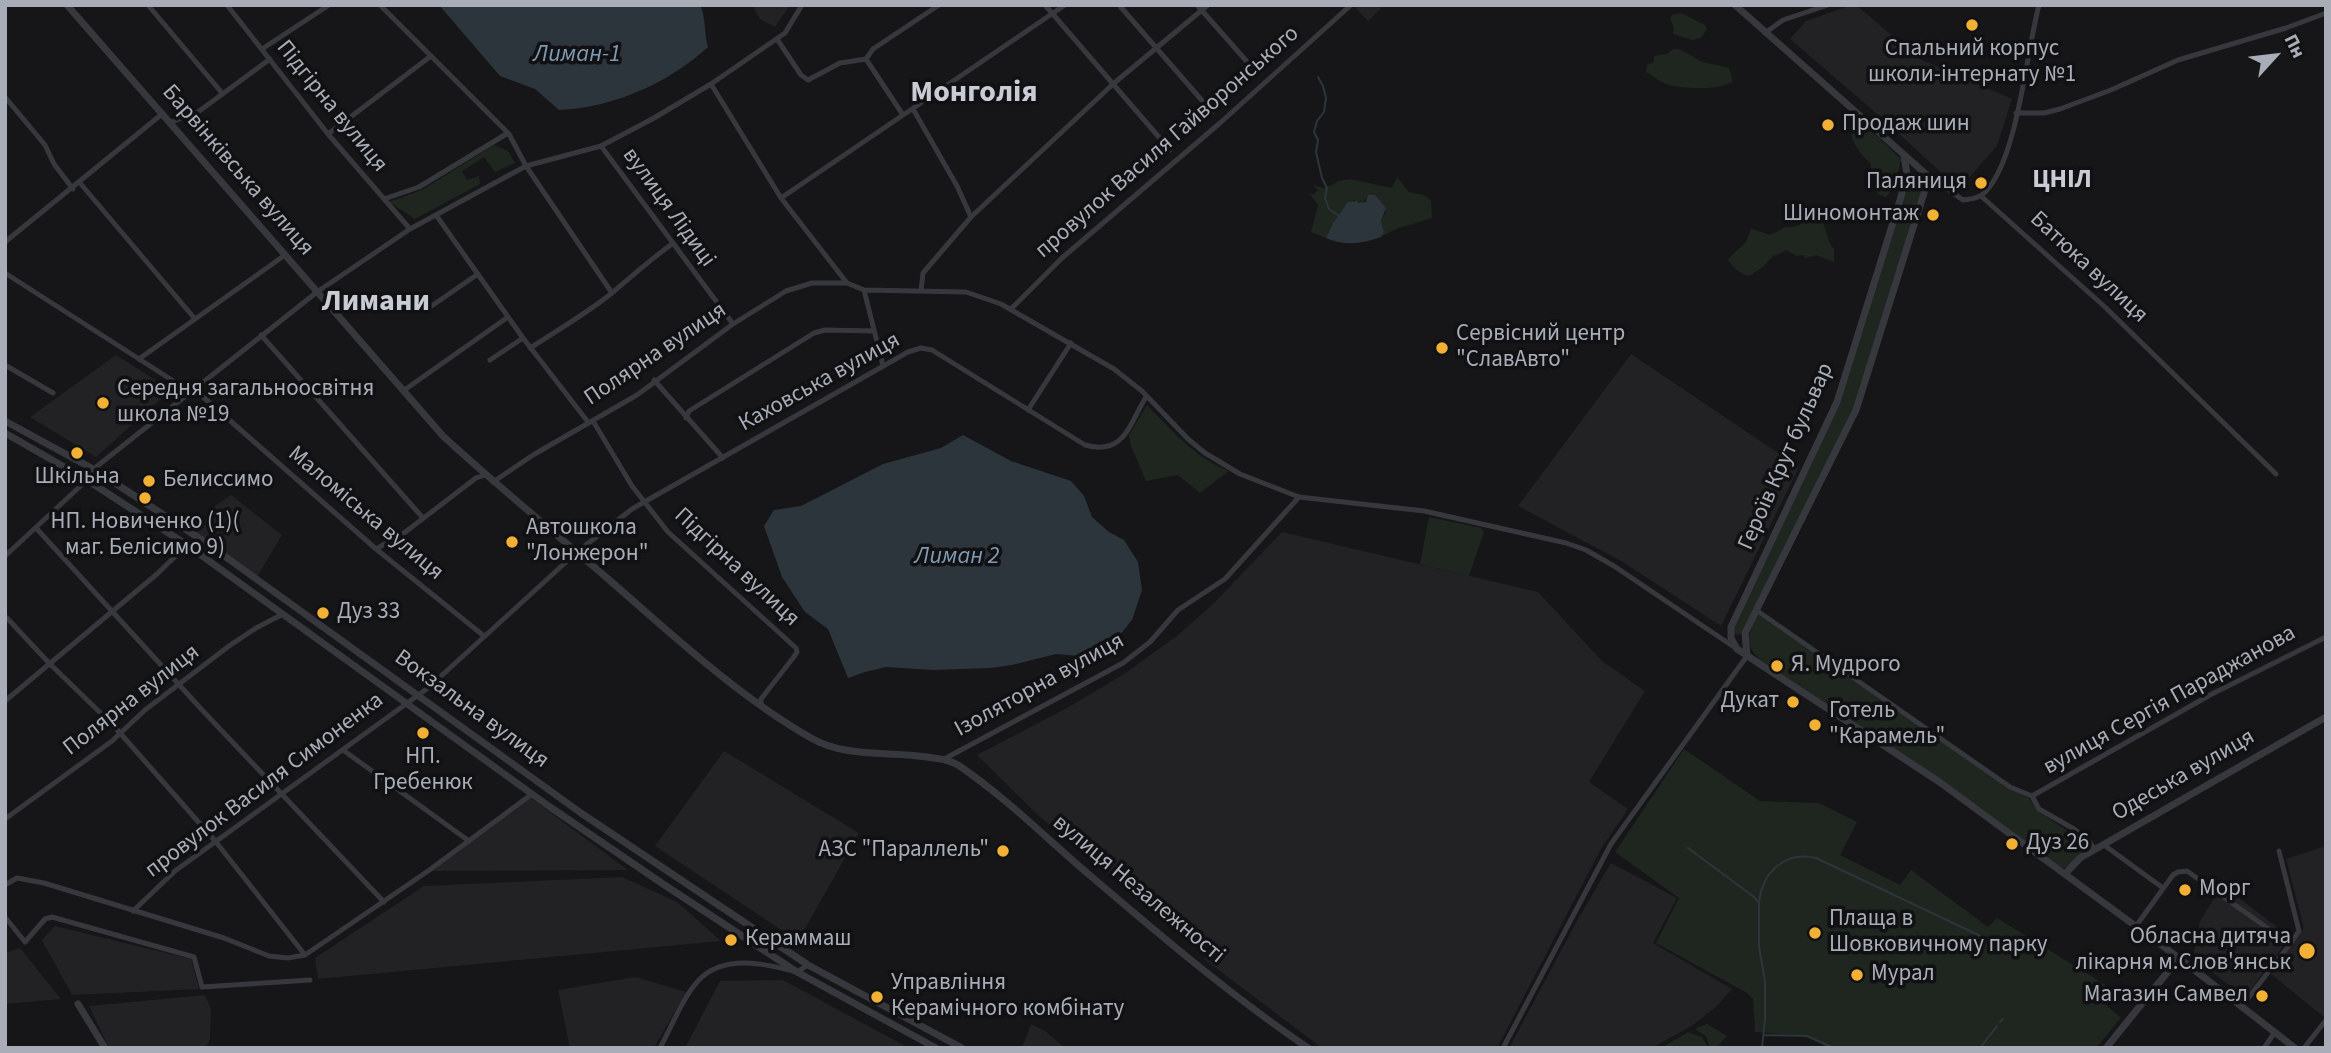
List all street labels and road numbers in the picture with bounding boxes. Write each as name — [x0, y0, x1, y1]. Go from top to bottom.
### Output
street label: провулок Василя Гайворонського — [1030, 21, 1306, 265]
street label: Підгірна вулиця — [269, 35, 393, 179]
street label: Барвінківська вулиця — [155, 80, 319, 262]
street label: вулиця Лідиці — [616, 143, 720, 273]
street label: Батюка вулиця — [2023, 206, 2153, 330]
street label: Полярна вулиця — [580, 297, 732, 413]
street label: Каховська вулиця — [735, 327, 905, 439]
street label: Героїв Крут бульвар — [1733, 359, 1841, 555]
street label: Маломіська вулиця — [282, 441, 448, 587]
street label: Підгірна вулиця — [667, 503, 805, 633]
street label: вулиця Сергія Параджанова — [2039, 620, 2301, 782]
street label: Ізоляторна вулиця — [950, 628, 1130, 744]
street label: Полярна вулиця — [58, 639, 206, 763]
street label: Вокзальна вулиця — [388, 645, 554, 775]
street label: провулок Василя Симоненка — [140, 687, 390, 885]
street label: Одеська вулиця — [2108, 724, 2260, 828]
street label: вулиця Незалежності — [1046, 810, 1230, 970]

